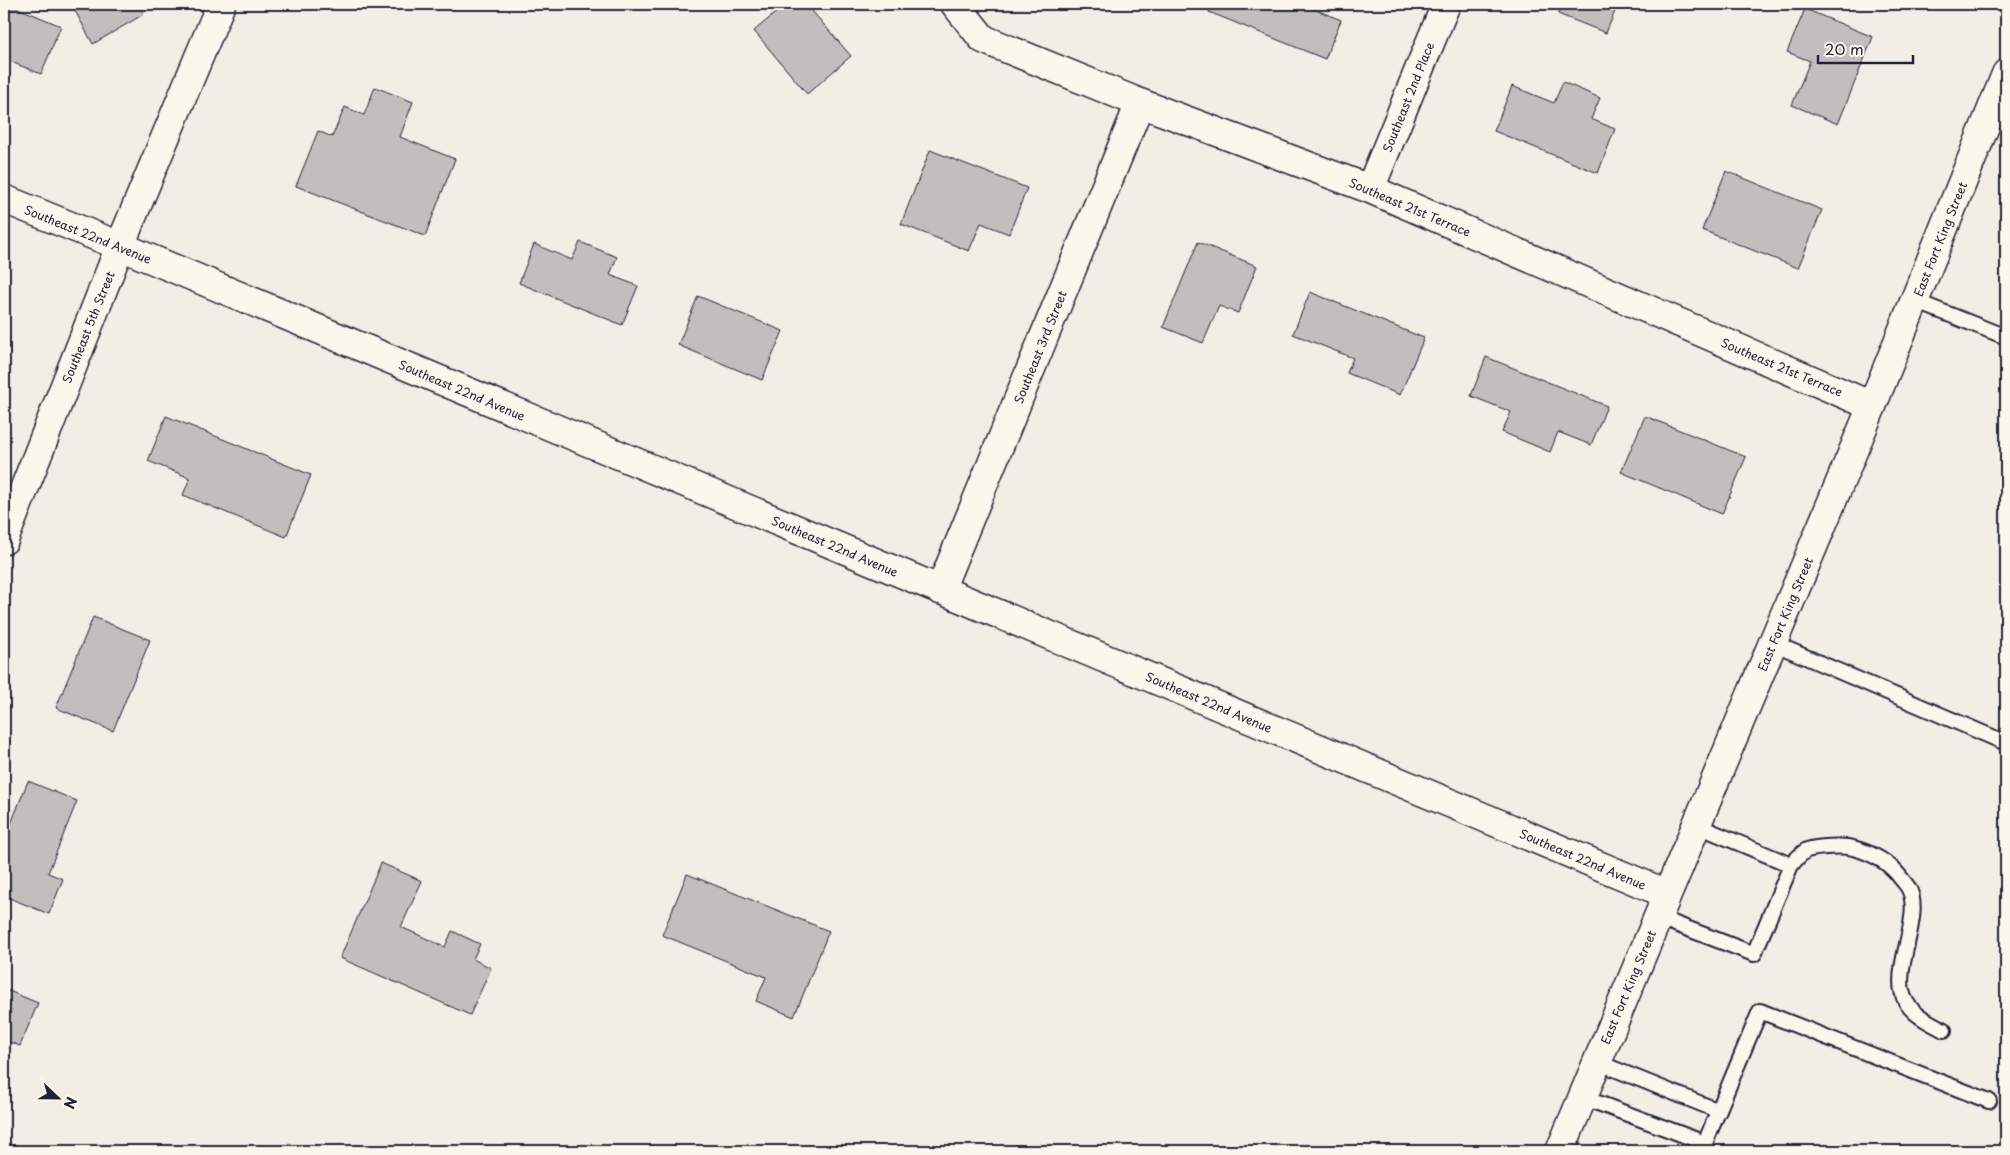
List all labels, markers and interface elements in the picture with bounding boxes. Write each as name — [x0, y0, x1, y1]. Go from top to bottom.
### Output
scale bar — [1818, 32, 1912, 64]
text: 20 m — [1825, 37, 1864, 60]
street label: Southeast 2nd Place — [1378, 39, 1438, 155]
street label: Southeast 21st Terrace — [1346, 173, 1474, 241]
street label: East Fort King Street — [1909, 179, 1971, 299]
street label: Southeast 22nd Avenue — [22, 200, 155, 268]
street label: Southeast 5th Street — [57, 268, 119, 386]
street label: Southeast 3rd Street — [1009, 288, 1071, 406]
street label: Southeast 21st Terrace — [1718, 333, 1846, 401]
street label: Southeast 22nd Avenue — [396, 355, 528, 425]
street label: Southeast 22nd Avenue — [769, 511, 901, 581]
street label: East Fort King Street — [1753, 554, 1817, 674]
street label: Southeast 22nd Avenue — [1143, 667, 1275, 737]
street label: Southeast 22nd Avenue — [1517, 824, 1649, 894]
street label: East Fort King Street — [1596, 927, 1660, 1047]
north arrow — [32, 1072, 82, 1122]
text: N — [59, 1094, 82, 1112]

